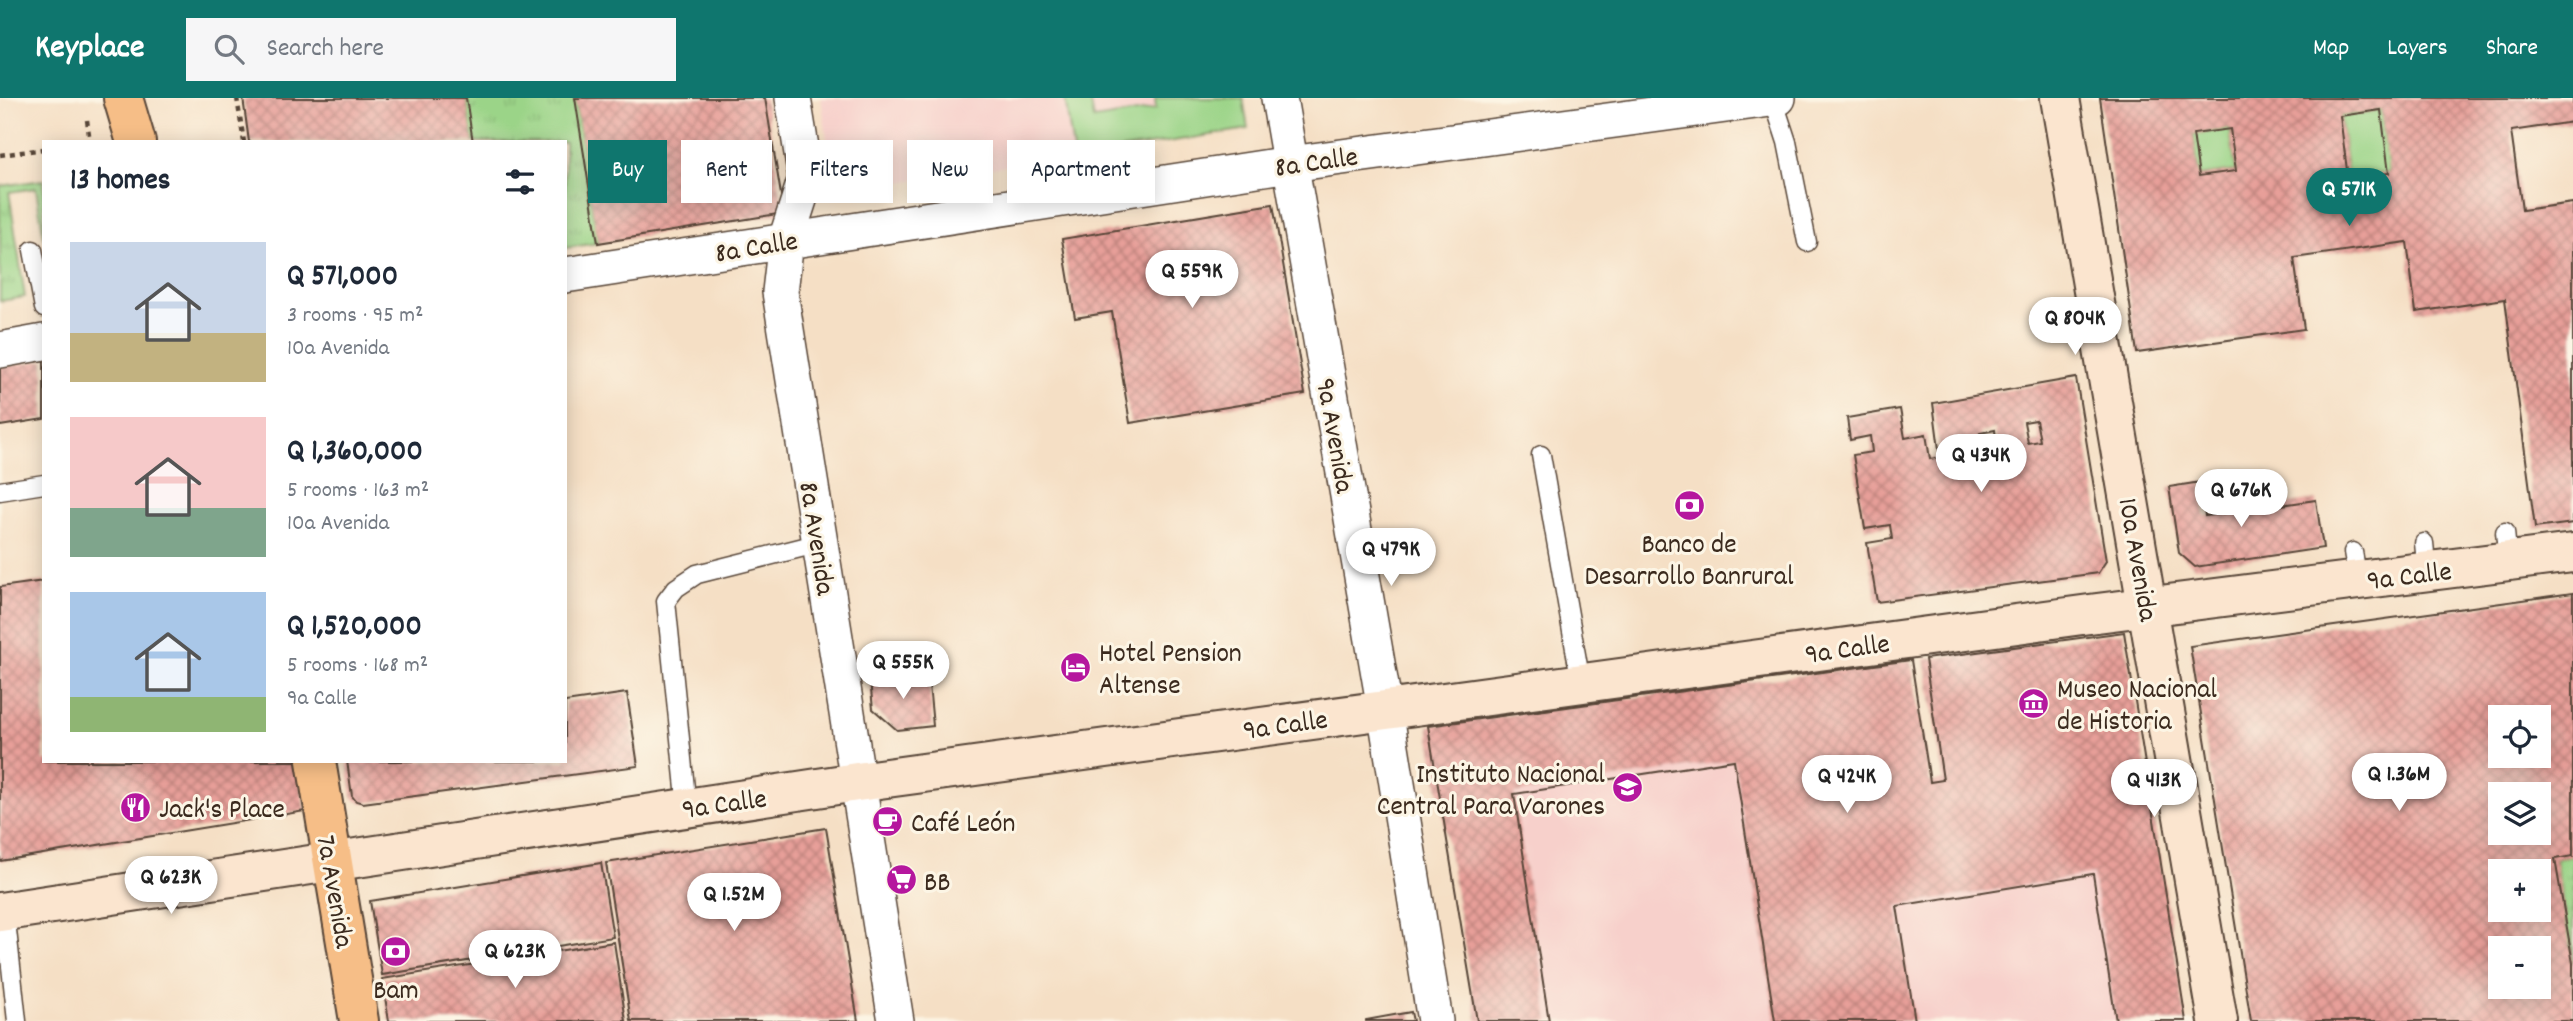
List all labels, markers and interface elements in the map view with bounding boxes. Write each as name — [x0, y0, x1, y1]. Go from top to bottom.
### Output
search box — [186, 18, 676, 81]
text: Keyplace — [35, 26, 144, 73]
icon: search — [210, 30, 248, 68]
text: Search here — [266, 31, 384, 68]
text: Map — [2313, 32, 2349, 66]
text: Layers — [2387, 32, 2448, 66]
text: Share — [2486, 32, 2538, 66]
street label: 8a Calle — [1273, 139, 1361, 191]
chip: Buy — [588, 140, 667, 203]
chip: Rent — [681, 140, 772, 203]
chip: Filters — [786, 140, 893, 203]
chip: New — [907, 140, 993, 203]
chip: Apartment — [1007, 140, 1155, 203]
text: 13 homes — [70, 161, 170, 204]
icon: filters — [501, 163, 539, 201]
pin: Q 571K — [2292, 169, 2406, 228]
text: Q 571K — [2322, 174, 2376, 207]
street label: 8a Calle — [712, 224, 801, 276]
pin: Q 559K — [1135, 250, 1249, 310]
text: Q 559K — [1161, 256, 1223, 289]
text: Q 571,000 — [287, 257, 398, 300]
icon: home — [126, 270, 210, 354]
pin: Q 804K — [2018, 298, 2132, 357]
text: 3 rooms · 95 m² — [287, 300, 423, 333]
text: Q 804K — [2045, 303, 2105, 336]
text: 10a Avenida — [287, 333, 389, 366]
street label: 9a Avenida — [1302, 375, 1362, 497]
text: Q 1,360,000 — [287, 432, 423, 475]
pin: Q 434K — [1924, 434, 2038, 494]
text: Q 434K — [1952, 440, 2010, 473]
icon: home — [126, 445, 210, 529]
pin: Q 676K — [2184, 470, 2298, 529]
text: 5 rooms · 163 m² — [287, 475, 429, 508]
text: Q 676K — [2211, 475, 2271, 508]
street label: 8a Avenida — [785, 479, 843, 599]
bank icon: Banco de Desarrollo Banrural — [1672, 488, 1706, 522]
street label: 10a Avenida — [2105, 495, 2166, 626]
text: 10a Avenida — [287, 508, 389, 541]
place label: Banco de Desarrollo Banrural — [1584, 527, 1794, 599]
pin: Q 479K — [1334, 528, 1448, 588]
text: Q 479K — [1362, 534, 1420, 567]
street label: 9a Calle — [2365, 554, 2454, 604]
text: Q 1,520,000 — [287, 607, 422, 650]
icon: home — [126, 620, 210, 704]
street label: 9a Calle — [1803, 626, 1893, 678]
place label: Hotel Pension Altense — [1099, 636, 1242, 708]
pin: Q 555K — [846, 642, 960, 701]
text: Q 555K — [872, 647, 934, 680]
text: 5 rooms · 168 m² — [287, 650, 428, 683]
hotel icon: Hotel Pension Altense — [1059, 650, 1093, 684]
place label: Museo Nacional de Historia — [2057, 672, 2217, 744]
text: 9a Calle — [287, 683, 357, 716]
museum icon: Museo Nacional de Historia — [2017, 686, 2051, 720]
street label: 9a Calle — [1241, 702, 1331, 754]
map controls — [2488, 705, 2551, 999]
button: locate — [2488, 705, 2551, 768]
pin: Q 1.36M — [2334, 754, 2464, 813]
pin: Q 424K — [1790, 756, 1904, 815]
place label: Instituto Nacional Central Para Varones — [1377, 757, 1605, 829]
text: Q 1.36M — [2368, 759, 2430, 792]
pin: Q 413K — [2097, 760, 2211, 819]
text: Q 424K — [1818, 761, 1876, 794]
text: Q 413K — [2127, 765, 2181, 798]
school or university icon: Instituto Nacional Central Para Varones — [1611, 771, 1645, 805]
street label: 9a Calle — [680, 781, 770, 833]
button: layers — [2488, 782, 2551, 845]
restaurant icon: Jack's Place — [119, 790, 153, 824]
place label: Jack's Place — [159, 792, 285, 832]
cafe icon: Café León — [871, 804, 905, 838]
place label: Café León — [911, 806, 1015, 846]
street label: 7a Avenida — [302, 832, 362, 952]
pin: Q 623K — [114, 856, 228, 916]
button: + — [2488, 859, 2551, 922]
text: Q 623K — [141, 862, 201, 895]
supermarket icon: BB — [884, 863, 918, 897]
place label: BB — [924, 865, 951, 905]
pin: Q 1.52M — [669, 874, 799, 933]
text: Q 1.52M — [703, 879, 765, 912]
pin: Q 623K — [458, 930, 572, 990]
bank icon: Bam — [379, 934, 413, 968]
text: Q 623K — [485, 936, 545, 969]
button: − — [2488, 936, 2551, 999]
place label: Bam — [373, 973, 419, 1013]

